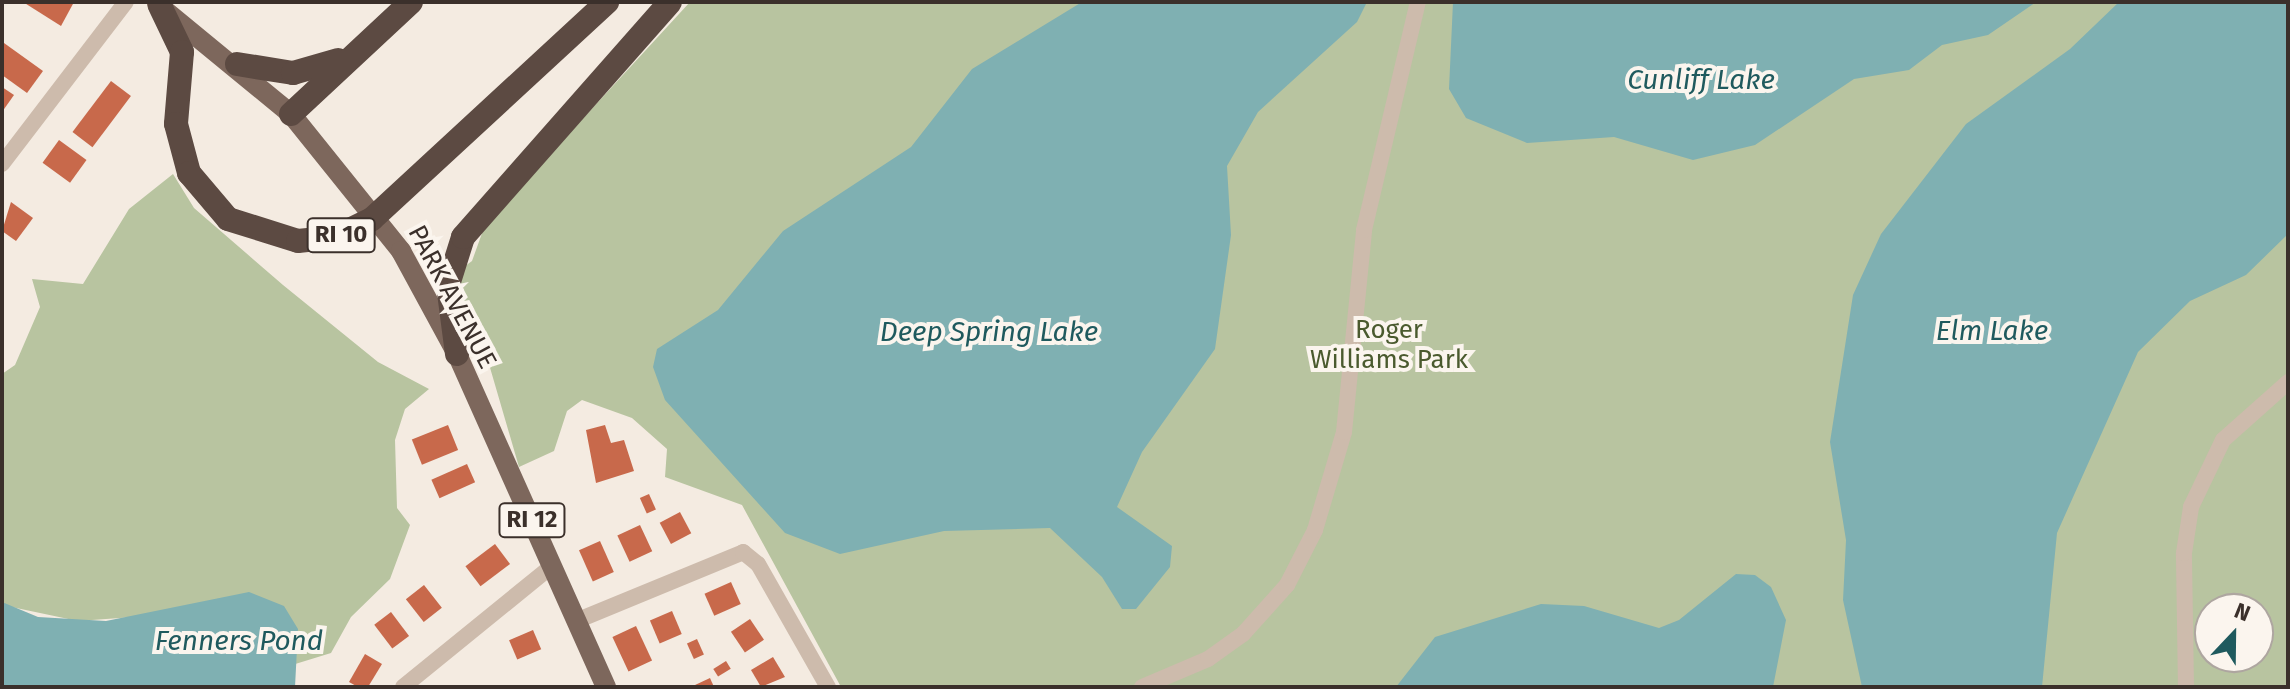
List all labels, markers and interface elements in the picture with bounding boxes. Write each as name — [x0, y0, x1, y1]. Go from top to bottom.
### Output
water label: Cunliff Lake — [1627, 63, 1775, 97]
road number: RI 10 — [305, 215, 377, 255]
street label: PARK AVENUE — [401, 220, 503, 374]
park label: Roger Williams Park — [1310, 314, 1468, 376]
water label: Elm Lake — [1936, 314, 2048, 348]
water label: Deep Spring Lake — [880, 315, 1098, 349]
road number: RI 12 — [498, 500, 566, 540]
north arrow — [2194, 593, 2274, 673]
text: N — [2231, 597, 2254, 627]
water label: Fenners Pond — [155, 624, 323, 658]

